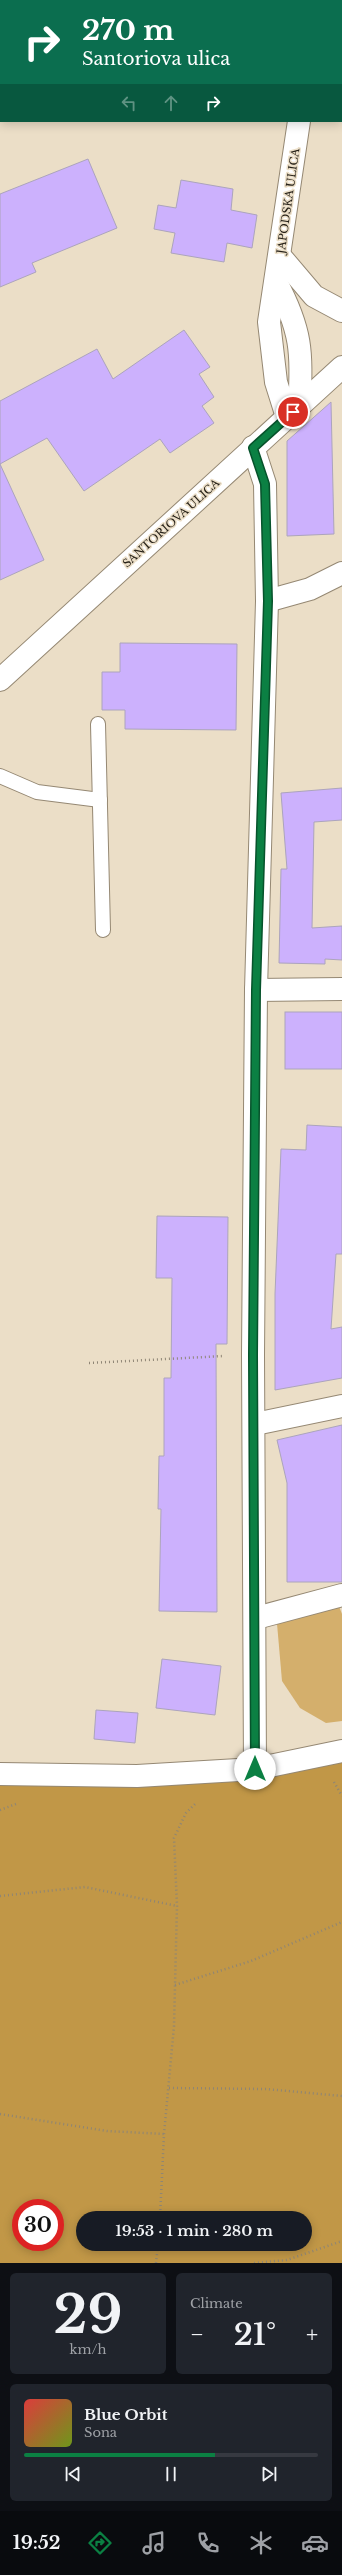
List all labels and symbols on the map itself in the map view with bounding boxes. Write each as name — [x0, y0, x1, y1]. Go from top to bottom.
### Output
street label: JAPODSKA ULICA — [273, 147, 302, 257]
pin — [276, 395, 310, 429]
street label: SANTORIOVA ULICA — [120, 475, 223, 570]
position arrow — [234, 1748, 276, 1790]
speed limit sign: 30 — [12, 2199, 64, 2251]

